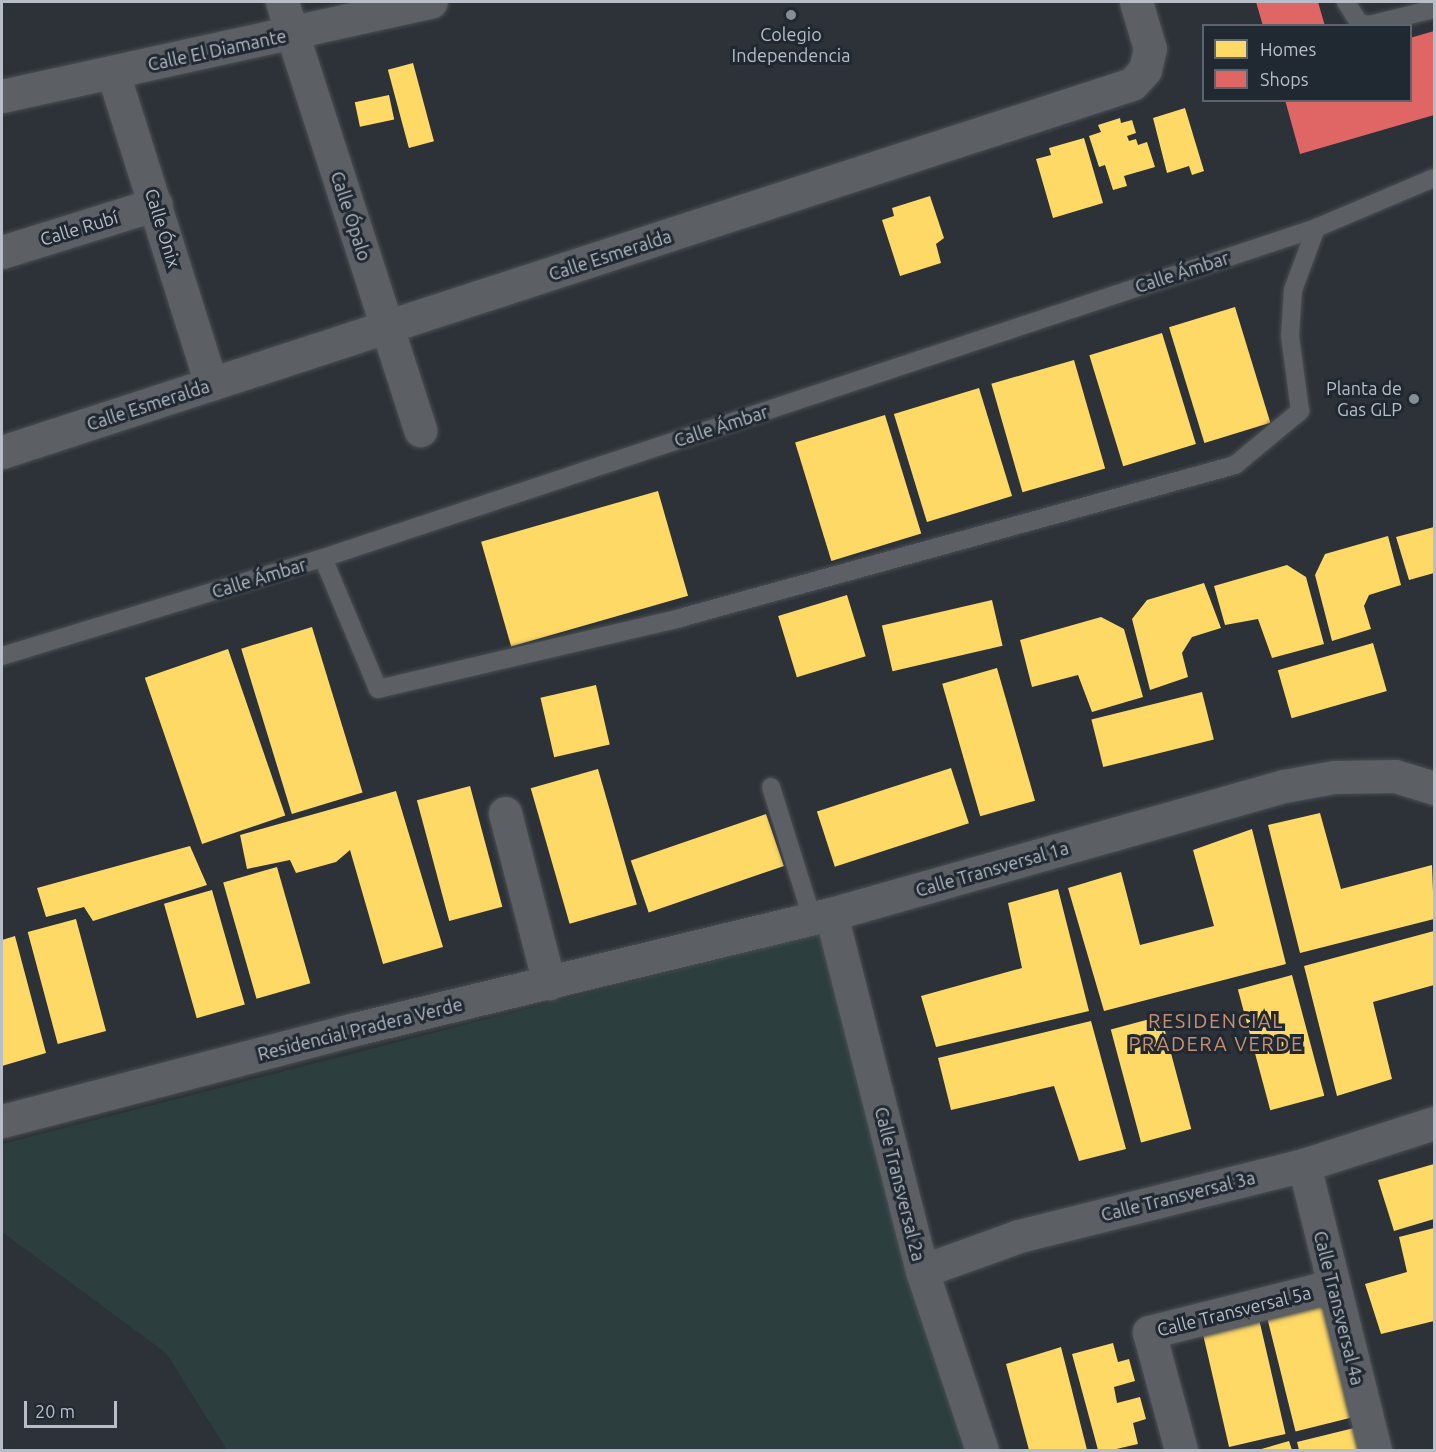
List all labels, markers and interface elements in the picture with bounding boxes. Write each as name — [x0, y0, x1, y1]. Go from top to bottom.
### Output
marker: Colegio Independencia — [784, 8, 798, 22]
place label: Colegio Independencia — [732, 24, 850, 66]
legend — [1202, 24, 1412, 102]
street label: Calle El Diamante — [146, 25, 288, 75]
text: Homes — [1260, 39, 1316, 59]
text: Shops — [1260, 69, 1309, 89]
street label: Calle Ópalo — [326, 169, 376, 263]
street label: Calle Ónix — [141, 186, 185, 270]
street label: Calle Rubí — [37, 206, 121, 250]
street label: Calle Esmeralda — [546, 225, 674, 285]
street label: Calle Ámbar — [1132, 247, 1232, 297]
street label: Calle Esmeralda — [84, 375, 212, 435]
place label: Planta de Gas GLP — [1326, 378, 1402, 420]
marker: Planta de Gas GLP — [1407, 392, 1421, 406]
street label: Calle Ámbar — [671, 401, 771, 451]
street label: Calle Ámbar — [209, 553, 309, 603]
street label: Calle Transversal 1a — [913, 837, 1071, 901]
street label: Residencial Pradera Verde — [255, 993, 465, 1065]
district label: RESIDENCIAL PRADERA VERDE — [1128, 1009, 1304, 1056]
street label: Calle Transversal 2a — [870, 1105, 930, 1263]
street label: Calle Transversal 3a — [1099, 1166, 1257, 1226]
street label: Calle Transversal 4a — [1309, 1229, 1369, 1387]
street label: Calle Transversal 5a — [1155, 1281, 1313, 1341]
scale bar — [27, 1389, 120, 1427]
text: 20 m — [35, 1401, 75, 1421]

